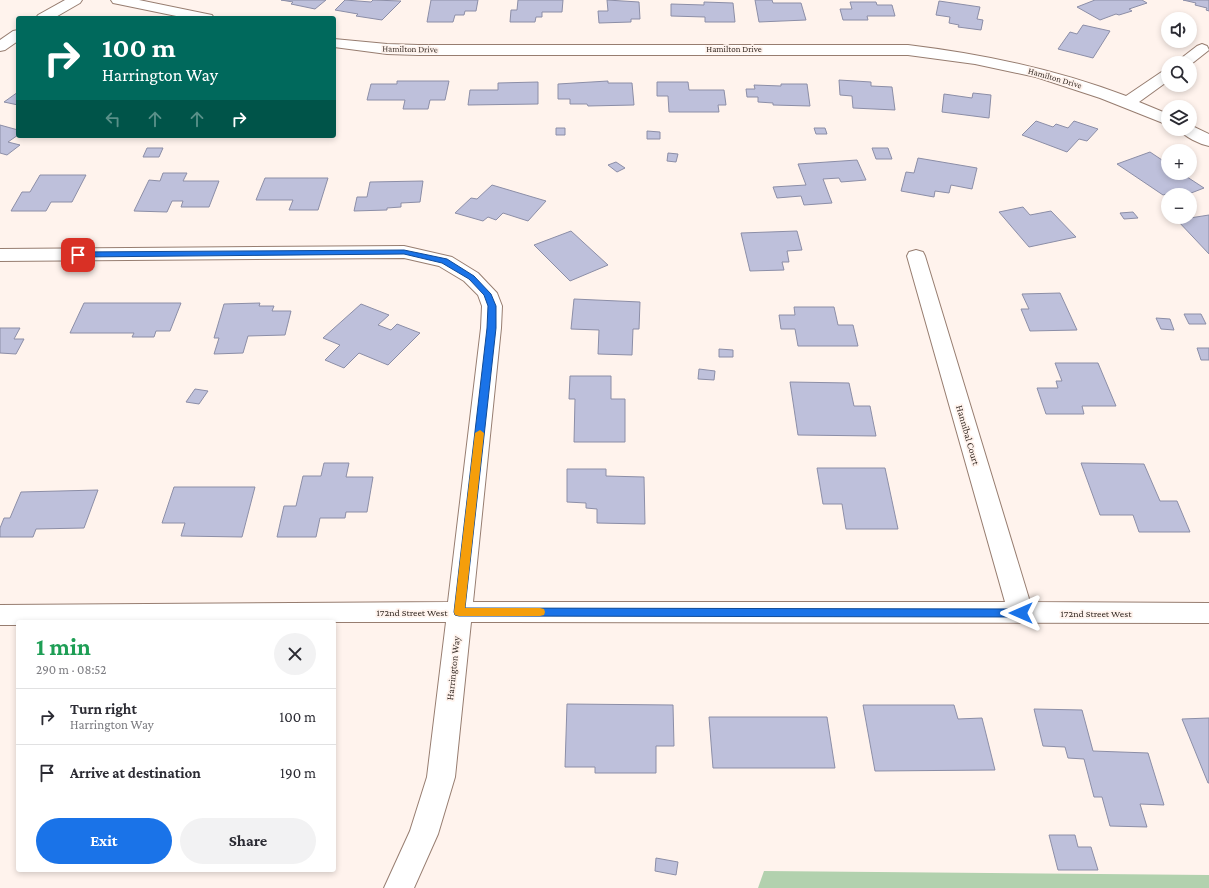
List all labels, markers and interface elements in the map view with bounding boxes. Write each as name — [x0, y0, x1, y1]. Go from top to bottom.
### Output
map controls — [1161, 12, 1197, 224]
button: sound — [1161, 12, 1197, 48]
icon: right — [36, 32, 88, 84]
text: 100 m — [102, 32, 176, 63]
street label: Hamilton Drive — [382, 44, 438, 54]
street label: Hamilton Drive — [706, 44, 762, 54]
button: search — [1161, 56, 1197, 92]
text: Harrington Way — [102, 65, 218, 85]
street label: Hamilton Drive — [1027, 66, 1083, 90]
button: layers — [1161, 100, 1197, 136]
icon: left — [102, 108, 124, 130]
icon: ahead — [144, 108, 166, 130]
icon: ahead — [186, 108, 208, 130]
icon: right — [228, 108, 250, 130]
button: + — [1161, 144, 1197, 180]
button: − — [1161, 188, 1197, 224]
pin — [61, 238, 95, 272]
icon: arrive — [67, 244, 89, 266]
street label: Hannibal Court — [954, 404, 982, 467]
position arrow — [1000, 592, 1042, 634]
street label: 172nd Street West — [377, 607, 448, 618]
street label: 172nd Street West — [1061, 608, 1132, 619]
text: 1 min — [36, 633, 91, 660]
button: close — [274, 633, 316, 675]
street label: Harrington Way — [444, 635, 462, 701]
text: 290 m · 08:52 — [36, 662, 106, 677]
text: Turn right — [70, 701, 137, 717]
icon: right — [36, 706, 58, 728]
text: 100 m — [279, 709, 316, 725]
text: Harrington Way — [70, 717, 154, 732]
icon: arrive — [36, 762, 58, 784]
text: Arrive at destination — [70, 765, 201, 781]
text: 190 m — [280, 765, 316, 781]
button: Exit — [36, 818, 172, 864]
button: Share — [180, 818, 316, 864]

